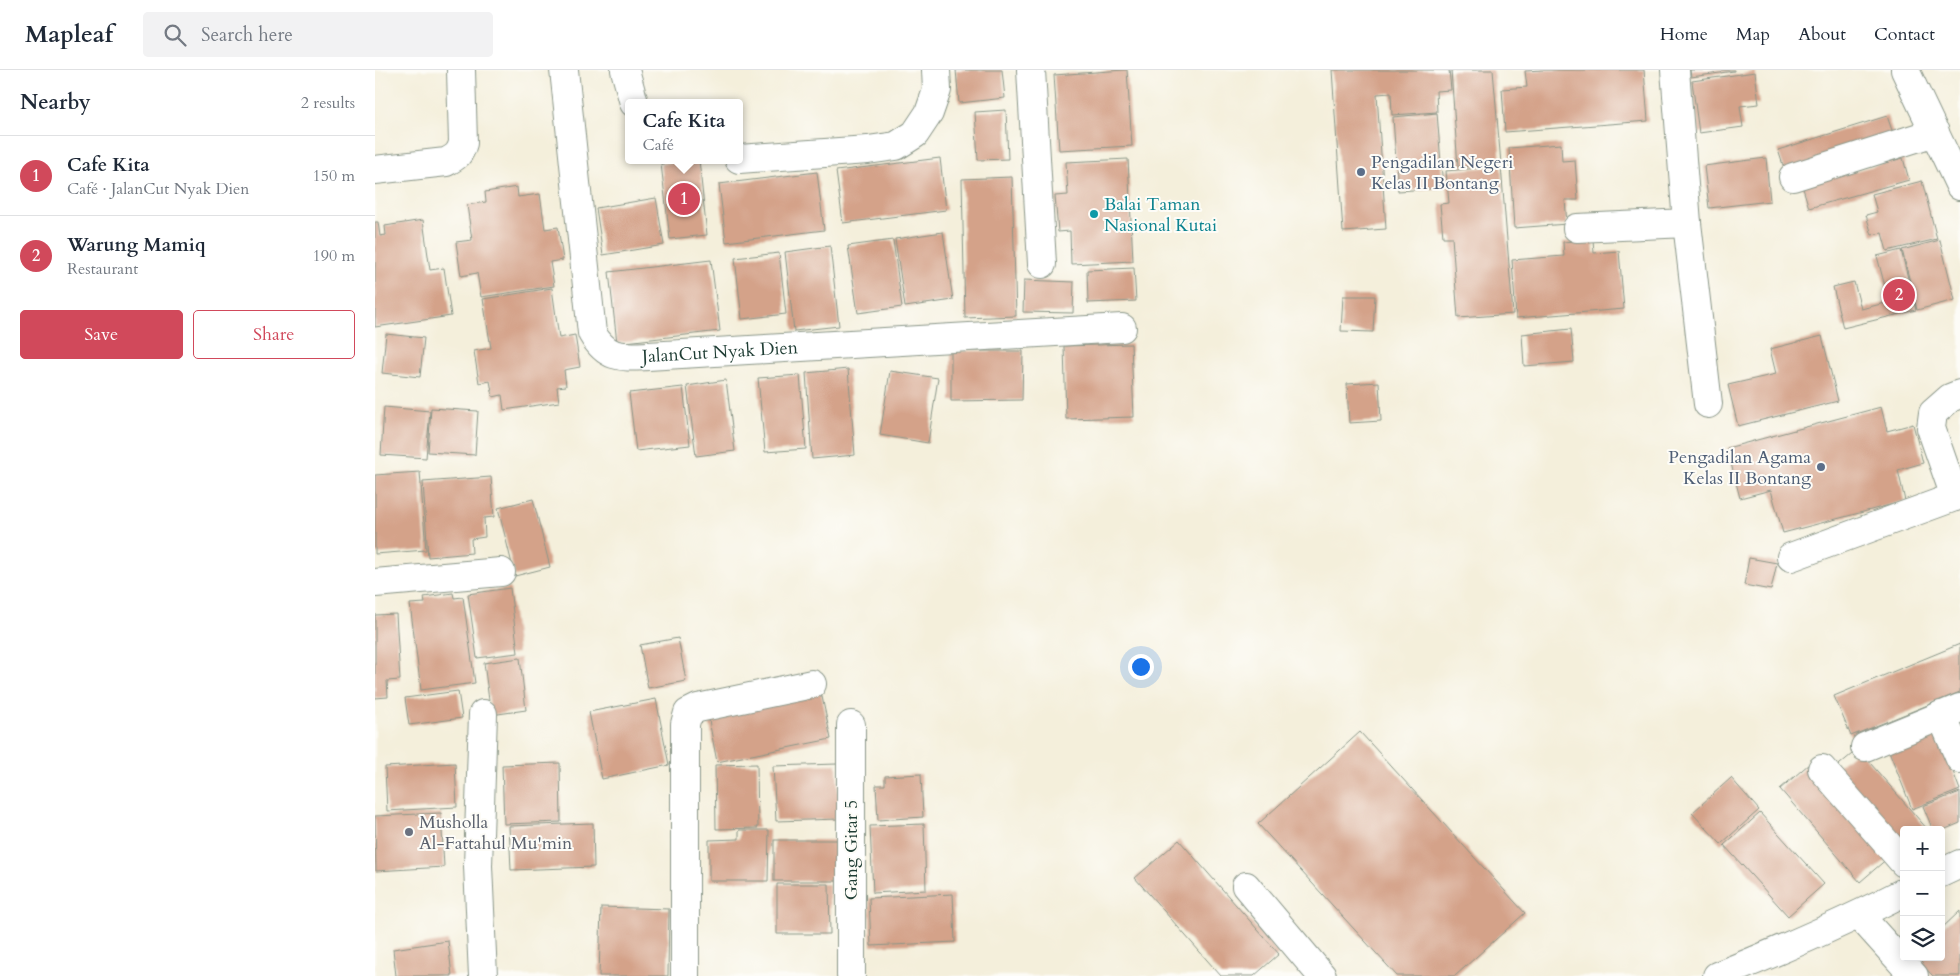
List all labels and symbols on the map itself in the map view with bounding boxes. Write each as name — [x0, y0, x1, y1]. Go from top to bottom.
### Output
place label: Pengadilan Negeri Kelas II Bontang — [1371, 150, 1513, 196]
marker: Pengadilan Negeri Kelas II Bontang — [1355, 166, 1367, 178]
pin: 1 — [668, 180, 700, 218]
place label: Balai Taman Nasional Kutai — [1104, 192, 1217, 238]
marker: Balai Taman Nasional Kutai — [1088, 208, 1100, 220]
pin: 2 — [1883, 276, 1915, 314]
street label: JalanCut Nyak Dien — [639, 335, 799, 369]
place label: Pengadilan Agama Kelas II Bontang — [1668, 445, 1812, 491]
marker: Pengadilan Agama Kelas II Bontang — [1815, 461, 1827, 473]
your location — [1128, 654, 1154, 680]
street label: Gang Gitar 5 — [839, 800, 864, 900]
place label: Musholla Al-Fattahul Mu'min — [419, 810, 573, 856]
marker: Musholla Al-Fattahul Mu'min — [403, 826, 415, 838]

